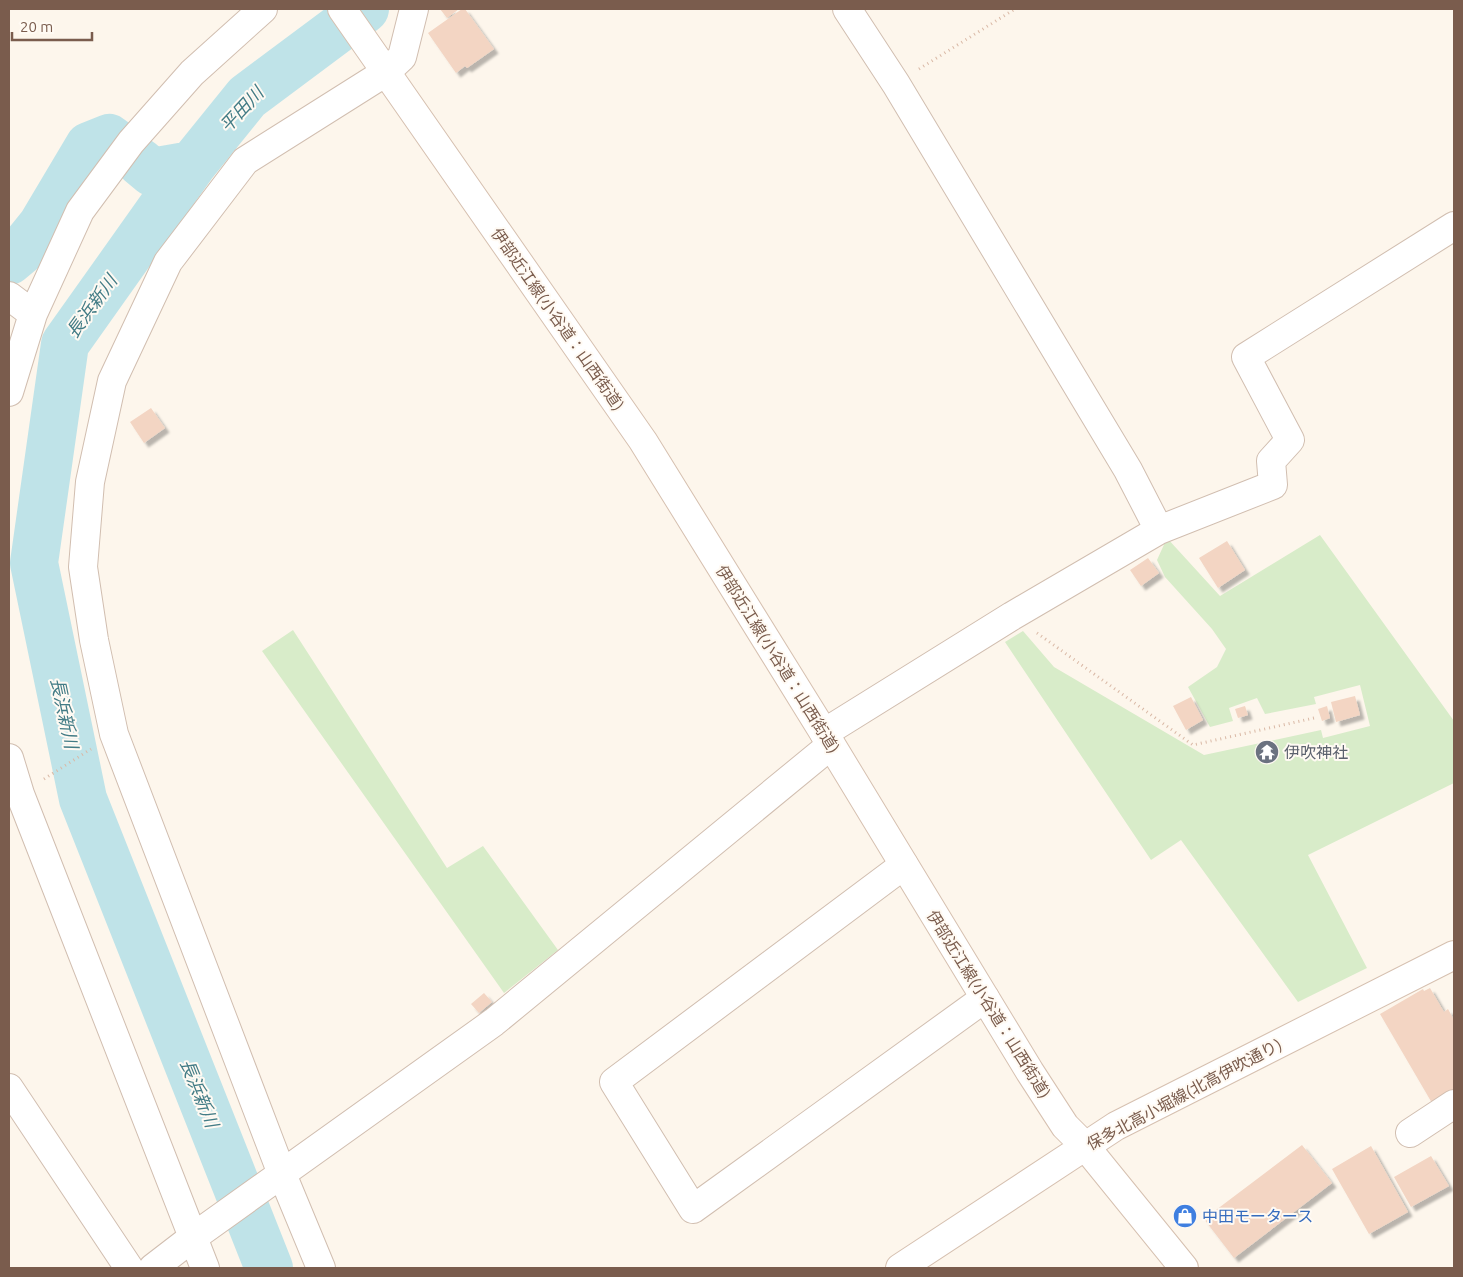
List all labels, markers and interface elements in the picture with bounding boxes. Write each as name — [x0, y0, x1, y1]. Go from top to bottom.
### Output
scale bar — [12, 10, 92, 42]
text: 20 m — [20, 18, 53, 35]
water label: 平田川 — [215, 81, 268, 136]
street label: 伊部近江線(小谷道：山西街道) — [487, 225, 628, 414]
water label: 長浜新川 — [62, 269, 121, 341]
street label: 伊部近江線(小谷道：山西街道) — [712, 562, 843, 757]
water label: 長浜新川 — [48, 676, 83, 752]
temple icon: 伊吹神社 — [1254, 739, 1280, 765]
place label: 伊吹神社 — [1284, 743, 1348, 761]
street label: 伊部近江線(小谷道：山西街道) — [923, 907, 1054, 1102]
street label: 保多北高小堀線(北高伊吹通り) — [1083, 1035, 1285, 1154]
water label: 長浜新川 — [177, 1056, 224, 1132]
shop icon: 中田モータース — [1172, 1203, 1198, 1229]
place label: 中田モータース — [1202, 1207, 1313, 1225]

